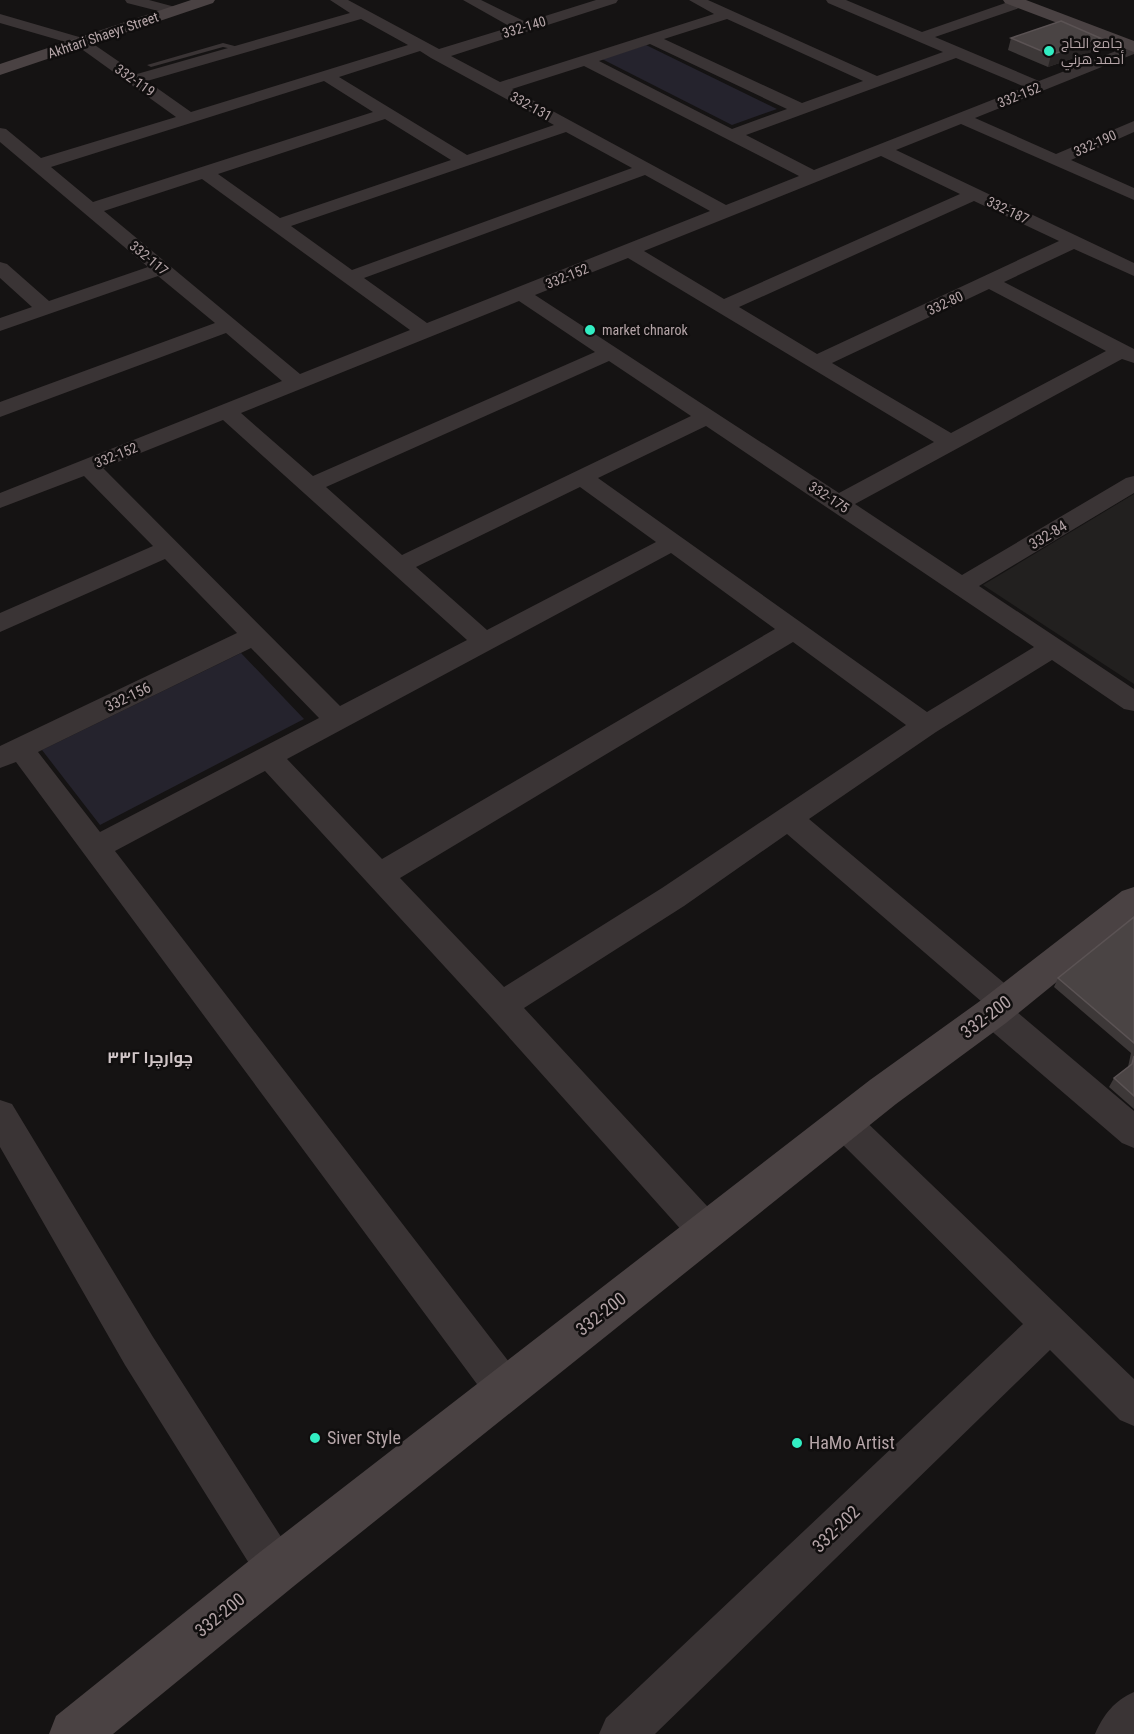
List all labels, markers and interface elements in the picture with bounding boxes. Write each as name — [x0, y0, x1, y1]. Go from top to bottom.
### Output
street label: Akhtari Shaeyr Street — [46, 9, 160, 61]
street label: 332-140 — [500, 13, 548, 41]
place label: جامع الحاج أحمد هرني — [1061, 35, 1124, 71]
marker: جامع الحاج أحمد هرني — [1042, 44, 1056, 58]
street label: 332-119 — [112, 61, 158, 99]
street label: 332-152 — [995, 79, 1043, 111]
street label: 332-131 — [507, 88, 555, 124]
street label: 332-190 — [1071, 127, 1119, 159]
street label: 332-187 — [984, 193, 1032, 227]
street label: 332-117 — [127, 237, 171, 279]
street label: 332-152 — [543, 260, 591, 292]
street label: 332-80 — [924, 288, 966, 318]
place label: market chnarok — [602, 322, 688, 338]
marker: market chnarok — [583, 323, 597, 337]
street label: 332-152 — [92, 439, 140, 471]
street label: 332-175 — [806, 478, 852, 516]
street label: 332-84 — [1026, 517, 1070, 553]
street label: 332-156 — [102, 678, 154, 716]
street label: 332-200 — [956, 991, 1015, 1042]
district label: چوارچرا ٣٣٢ — [107, 1048, 193, 1069]
street label: 332-200 — [571, 1288, 630, 1340]
place label: Siver Style — [327, 1427, 401, 1448]
marker: Siver Style — [308, 1431, 322, 1445]
place label: HaMo Artist — [809, 1432, 895, 1453]
marker: HaMo Artist — [790, 1436, 804, 1450]
street label: 332-202 — [808, 1501, 864, 1556]
street label: 332-200 — [191, 1588, 249, 1641]

